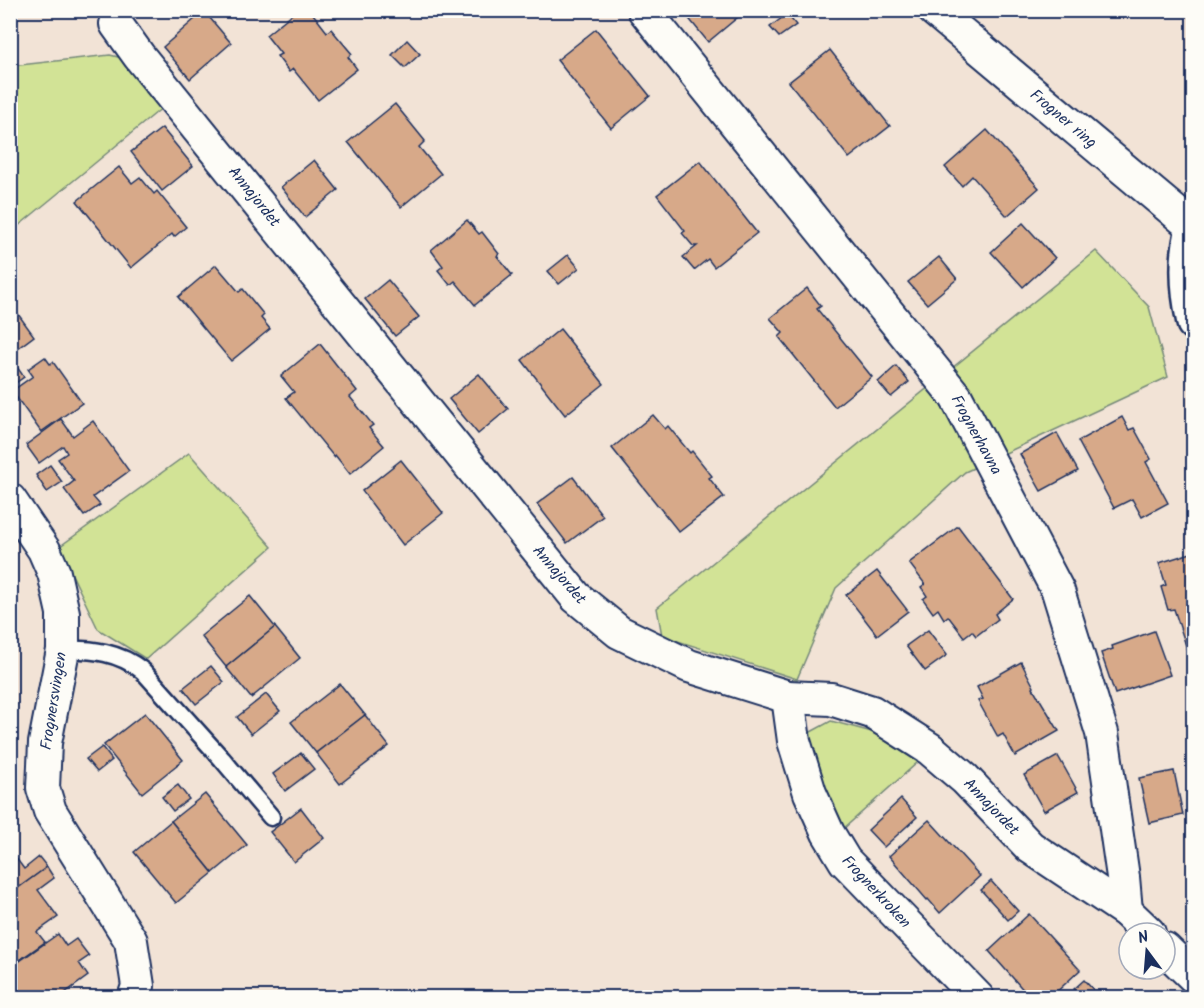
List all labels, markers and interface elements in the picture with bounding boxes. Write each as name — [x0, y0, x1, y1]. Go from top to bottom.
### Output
street label: Frogner ring — [1024, 83, 1102, 155]
street label: Annajordet — [222, 161, 287, 234]
street label: Frognerhavna — [944, 390, 1008, 480]
street label: Annajordet — [526, 540, 593, 611]
street label: Frognersvingen — [34, 650, 74, 752]
street label: Annajordet — [957, 772, 1026, 842]
street label: Frognerkroken — [835, 850, 917, 934]
north arrow — [1117, 921, 1177, 981]
text: N — [1135, 925, 1152, 951]

